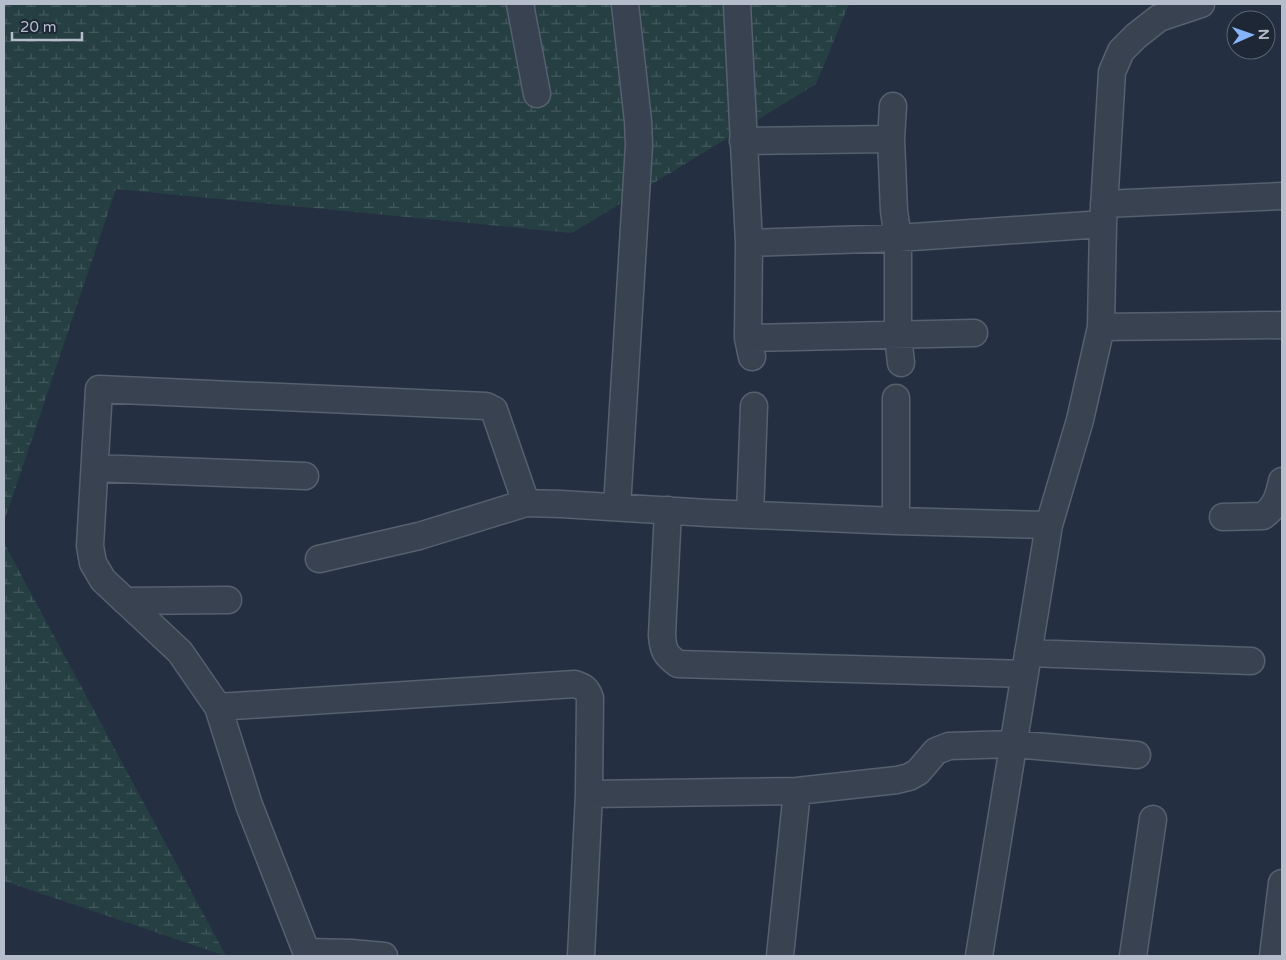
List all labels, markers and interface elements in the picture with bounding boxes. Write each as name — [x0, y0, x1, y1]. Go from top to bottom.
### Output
scale bar — [12, 10, 82, 42]
north arrow — [1226, 10, 1276, 60]
text: 20 m — [20, 18, 57, 36]
text: N — [1255, 29, 1272, 40]

